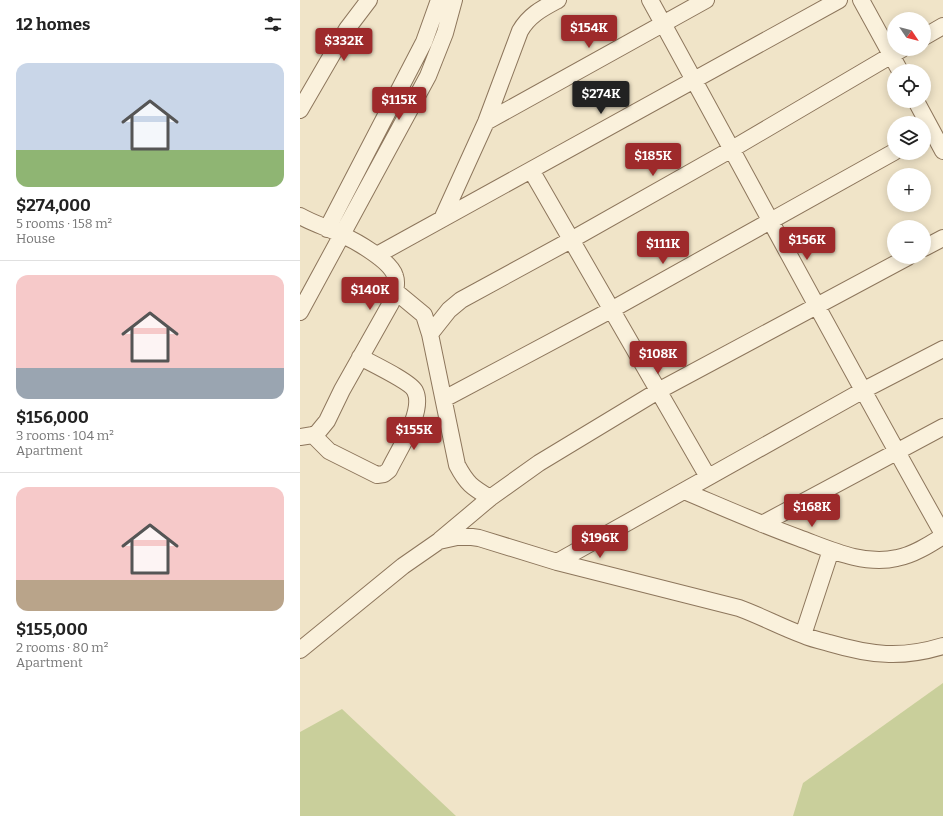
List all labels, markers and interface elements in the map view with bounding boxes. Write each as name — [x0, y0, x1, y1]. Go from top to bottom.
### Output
north arrow — [887, 12, 931, 56]
map controls — [887, 12, 931, 264]
icon: filters — [262, 13, 284, 35]
text: 12 homes — [16, 14, 90, 35]
pin: $154K — [561, 15, 617, 49]
text: $154K — [570, 20, 608, 35]
pin: $332K — [316, 28, 372, 62]
text: $332K — [324, 33, 364, 48]
button: locate — [887, 64, 931, 108]
pin: $274K — [573, 81, 629, 115]
text: $274K — [581, 86, 621, 101]
pin: $115K — [371, 87, 427, 121]
icon: home — [114, 89, 186, 161]
text: $115K — [381, 92, 417, 107]
button: layers — [887, 116, 931, 160]
pin: $185K — [625, 143, 681, 177]
text: $185K — [634, 148, 672, 163]
button: + — [887, 168, 931, 212]
text: $274,000 — [16, 195, 91, 216]
text: 5 rooms · 158 m² — [16, 216, 112, 231]
button: − — [887, 220, 931, 264]
pin: $156K — [779, 227, 835, 261]
text: House — [16, 231, 55, 246]
pin: $111K — [635, 231, 691, 265]
text: $156K — [788, 232, 826, 247]
text: $111K — [646, 236, 680, 251]
pin: $140K — [342, 277, 398, 311]
text: $140K — [351, 282, 389, 297]
icon: home — [114, 301, 186, 373]
pin: $108K — [630, 341, 686, 375]
text: $108K — [639, 346, 677, 361]
text: $156,000 — [16, 407, 89, 428]
pin: $155K — [386, 417, 442, 451]
text: $155K — [396, 422, 433, 437]
text: 3 rooms · 104 m² — [16, 428, 114, 443]
text: Apartment — [16, 443, 83, 458]
pin: $168K — [784, 494, 840, 528]
text: $168K — [793, 499, 831, 514]
icon: home — [114, 513, 186, 585]
pin: $196K — [572, 525, 628, 559]
text: $196K — [581, 530, 619, 545]
text: $155,000 — [16, 619, 88, 640]
text: 2 rooms · 80 m² — [16, 640, 108, 655]
text: Apartment — [16, 655, 83, 670]

